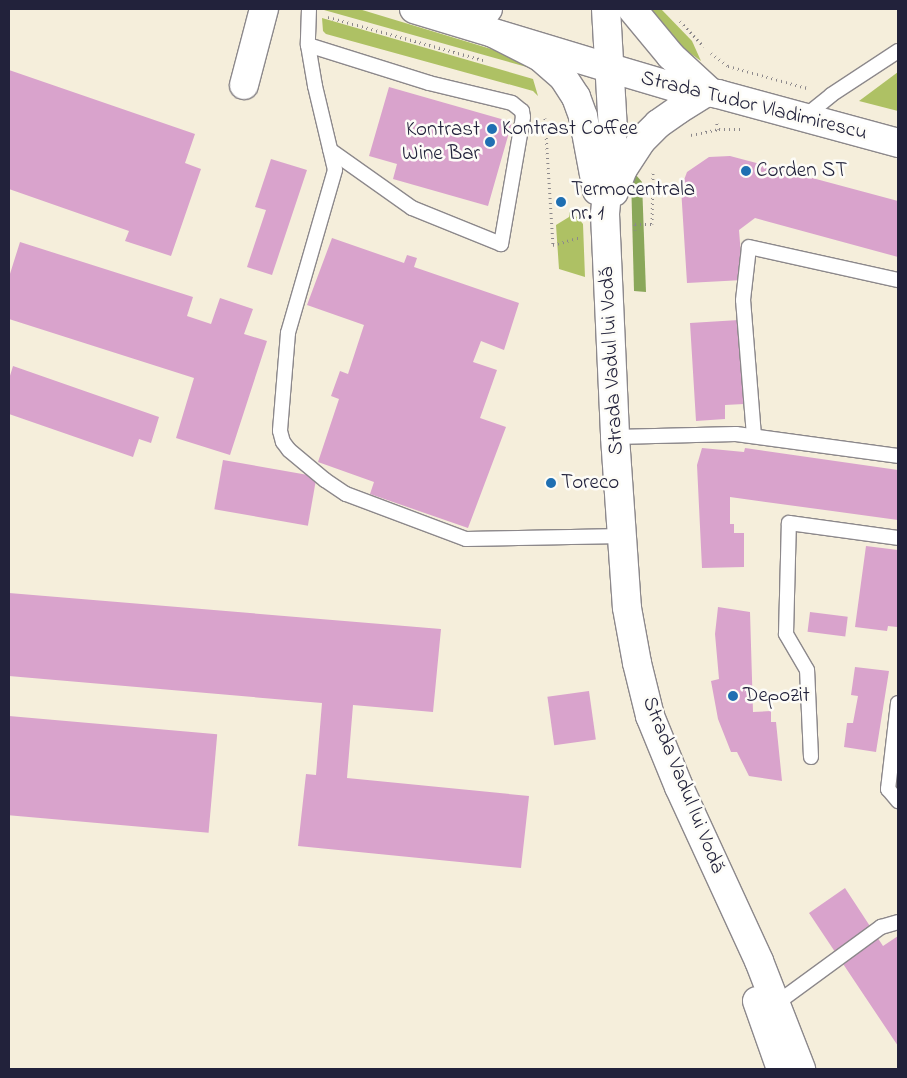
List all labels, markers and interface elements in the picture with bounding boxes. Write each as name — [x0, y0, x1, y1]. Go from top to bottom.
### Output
street label: Strada Tudor Vladimirescu — [638, 66, 870, 146]
place label: Kontrast Coffee — [502, 116, 638, 142]
place label: Kontrast Wine Bar — [402, 117, 480, 167]
marker: Kontrast Coffee — [486, 123, 498, 135]
marker: Kontrast Wine Bar — [484, 136, 496, 148]
place label: Corden ST — [756, 158, 847, 184]
marker: Corden ST — [740, 165, 752, 177]
place label: Termocentrala nr. 1 — [571, 177, 695, 227]
marker: Termocentrala nr. 1 — [555, 196, 567, 208]
street label: Strada Vadul lui Vodă — [594, 266, 630, 456]
place label: Toreco — [561, 470, 619, 496]
marker: Toreco — [545, 477, 557, 489]
place label: Depozit — [743, 683, 810, 709]
marker: Depozit — [727, 690, 739, 702]
street label: Strada Vadul lui Vodă — [636, 693, 730, 877]

